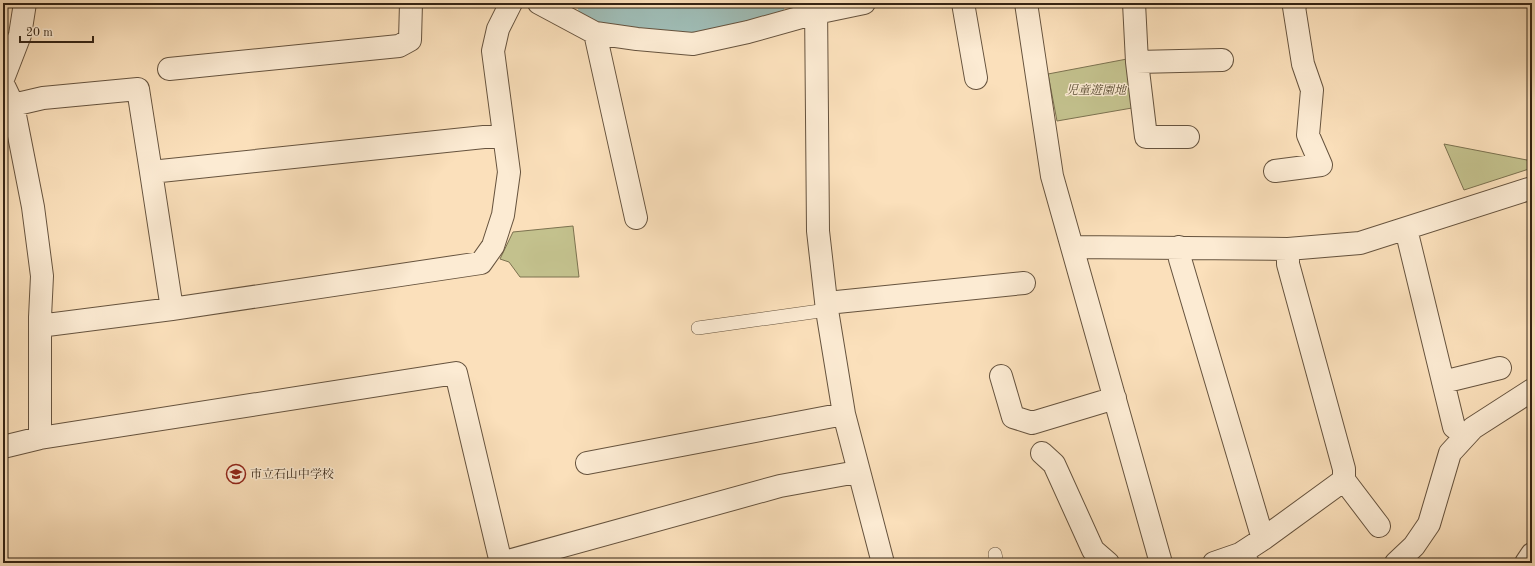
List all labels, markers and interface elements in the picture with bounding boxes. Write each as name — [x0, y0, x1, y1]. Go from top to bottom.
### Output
scale bar — [20, 18, 93, 44]
text: 20 m — [26, 27, 53, 39]
park label: 児童遊園地 — [1066, 83, 1128, 97]
school or university icon: 市立石山中学校 — [225, 463, 247, 485]
place label: 市立石山中学校 — [250, 467, 334, 481]

